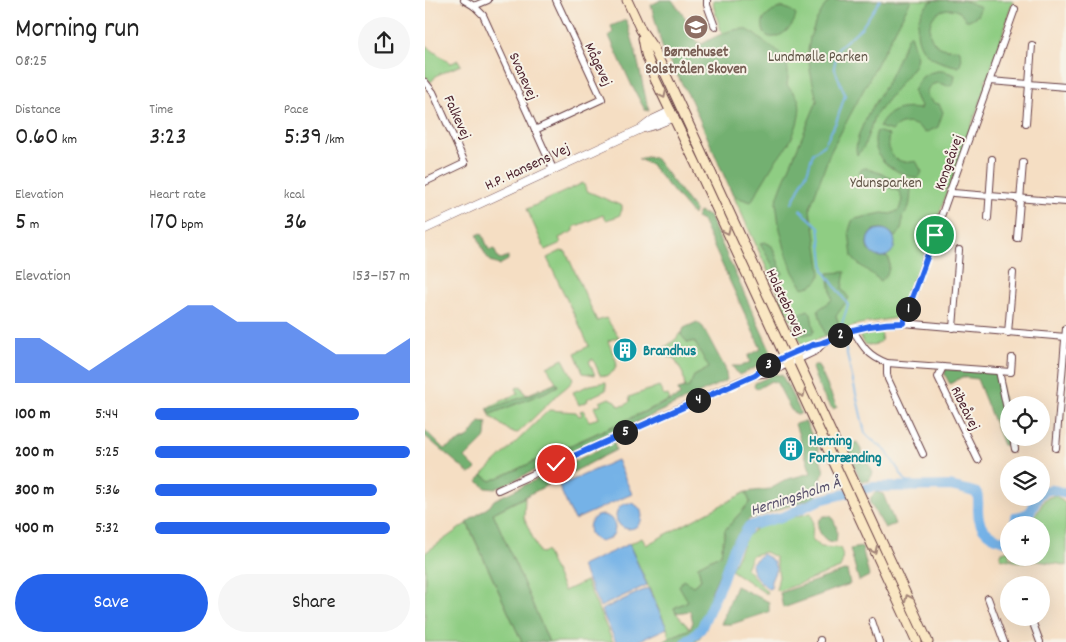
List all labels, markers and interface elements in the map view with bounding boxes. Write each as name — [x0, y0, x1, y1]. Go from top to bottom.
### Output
text: Morning run — [15, 11, 139, 51]
school or university icon: Børnehuset Solstrålen Skoven — [683, 14, 709, 40]
button: share — [358, 17, 410, 69]
street label: Mågevej — [577, 39, 617, 91]
place label: Børnehuset Solstrålen Skoven — [645, 42, 747, 81]
park label: Lundmølle Parken — [768, 47, 868, 69]
street label: Svanevej — [502, 49, 542, 104]
text: 08:25 — [15, 50, 47, 73]
one-way arrow — [657, 90, 667, 99]
street label: Falkevej — [437, 92, 476, 144]
text: Distance — [15, 100, 61, 120]
text: Time — [149, 100, 173, 120]
text: Pace — [284, 100, 308, 120]
text: 0.60 — [15, 120, 59, 156]
text: 3:23 — [149, 120, 187, 156]
text: 5:39 — [284, 120, 322, 156]
text: km — [59, 130, 77, 150]
text: /km — [322, 130, 345, 150]
street label: Kongeåvej — [930, 132, 970, 194]
street label: H.P. Hansens Vej — [482, 138, 574, 197]
park label: Ydunsparken — [850, 173, 922, 195]
text: Elevation — [15, 185, 64, 205]
text: Heart rate — [149, 185, 206, 205]
text: kcal — [284, 185, 305, 205]
text: 5 — [15, 205, 27, 241]
text: 170 — [149, 205, 178, 241]
text: 36 — [284, 205, 307, 241]
pin — [914, 214, 956, 256]
text: m — [27, 215, 39, 235]
text: bpm — [178, 215, 203, 235]
icon: arrive — [921, 221, 949, 249]
one-way arrow — [720, 226, 731, 235]
text: Elevation — [15, 265, 71, 288]
text: 153–157 m — [352, 265, 410, 288]
street label: Holstebrovej — [759, 266, 809, 340]
pin: 1 — [895, 296, 921, 322]
text: 1 — [907, 299, 910, 319]
pin: 2 — [827, 322, 853, 348]
text: 2 — [837, 325, 844, 345]
building icon: Brandhus — [612, 337, 638, 363]
place label: Brandhus — [643, 341, 696, 363]
pin: 3 — [755, 352, 781, 378]
text: 3 — [765, 355, 772, 375]
street label: Ribeåvej — [944, 383, 985, 435]
pin: 4 — [685, 388, 711, 412]
one-way arrow — [796, 389, 806, 398]
text: 4 — [696, 390, 701, 410]
map controls — [1000, 396, 1050, 626]
button: locate — [1000, 396, 1050, 446]
text: 100 m — [15, 403, 51, 426]
text: 5:44 — [95, 403, 118, 426]
pin: 5 — [613, 420, 637, 444]
text: 5 — [622, 422, 629, 442]
place label: Herning Forbrænding — [809, 431, 882, 470]
building icon: Herning Forbrænding — [778, 436, 804, 462]
text: 200 m — [15, 441, 54, 464]
text: 5:25 — [95, 441, 119, 464]
pin — [535, 443, 577, 485]
icon: check — [542, 450, 570, 478]
button: layers — [1000, 456, 1050, 506]
water label: Herningsholm Å — [748, 472, 845, 523]
text: 300 m — [15, 479, 54, 502]
text: 5:36 — [95, 479, 120, 502]
button: + — [1000, 516, 1050, 566]
text: 400 m — [15, 517, 54, 540]
text: 5:32 — [95, 517, 119, 540]
one-way arrow — [868, 545, 879, 554]
button: Save — [15, 574, 208, 632]
button: Share — [218, 574, 410, 632]
button: − — [1000, 576, 1050, 626]
one-way arrow — [904, 594, 914, 603]

